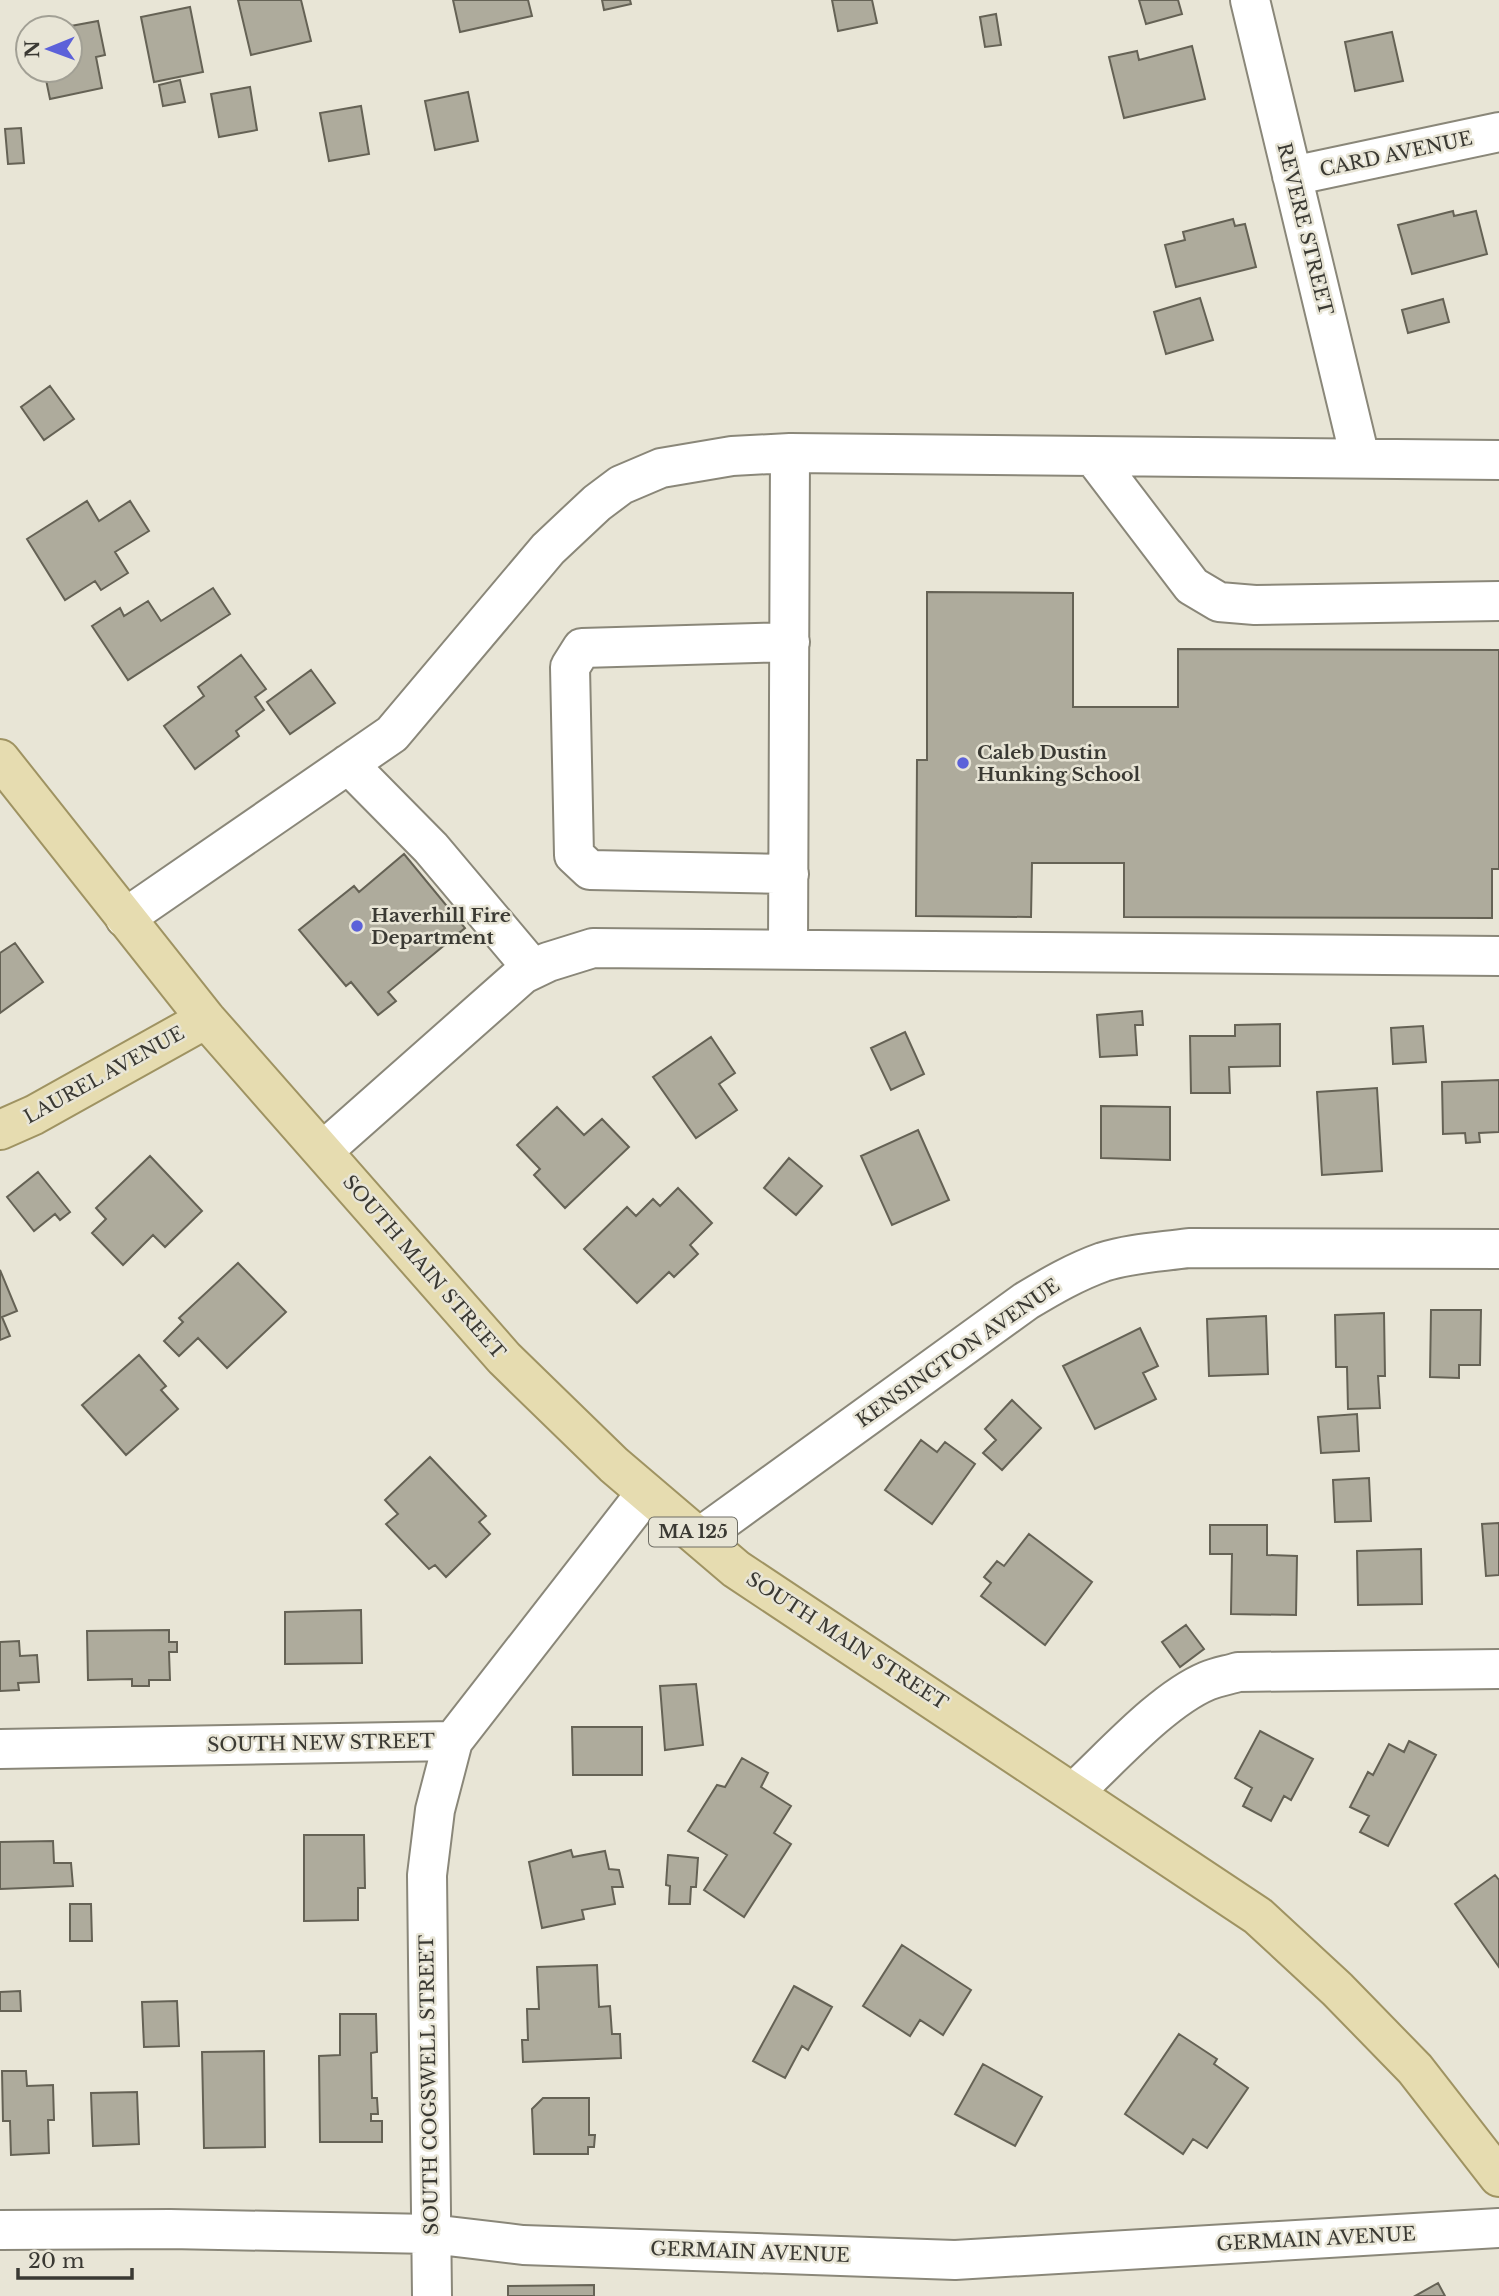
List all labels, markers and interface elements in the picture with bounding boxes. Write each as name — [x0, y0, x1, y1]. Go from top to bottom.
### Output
north arrow — [14, 14, 84, 84]
text: N — [21, 40, 44, 58]
street label: CARD AVENUE — [1318, 127, 1474, 181]
street label: REVERE STREET — [1272, 140, 1338, 318]
place label: Caleb Dustin Hunking School — [977, 741, 1141, 786]
marker: Caleb Dustin Hunking School — [955, 755, 971, 771]
place label: Haverhill Fire Department — [371, 904, 511, 949]
marker: Haverhill Fire Department — [349, 918, 365, 934]
street label: LAUREL AVENUE — [20, 1021, 188, 1129]
street label: SOUTH MAIN STREET — [338, 1171, 510, 1363]
street label: KENSINGTON AVENUE — [852, 1274, 1064, 1432]
road number: MA 125 — [649, 1518, 737, 1546]
street label: SOUTH MAIN STREET — [742, 1567, 952, 1715]
street label: SOUTH NEW STREET — [207, 1730, 435, 1756]
street label: SOUTH COGSWELL STREET — [415, 1935, 443, 2235]
street label: GERMAIN AVENUE — [1216, 2222, 1416, 2256]
scale bar — [18, 2236, 131, 2280]
street label: GERMAIN AVENUE — [650, 2237, 850, 2267]
text: 20 m — [28, 2248, 85, 2274]

